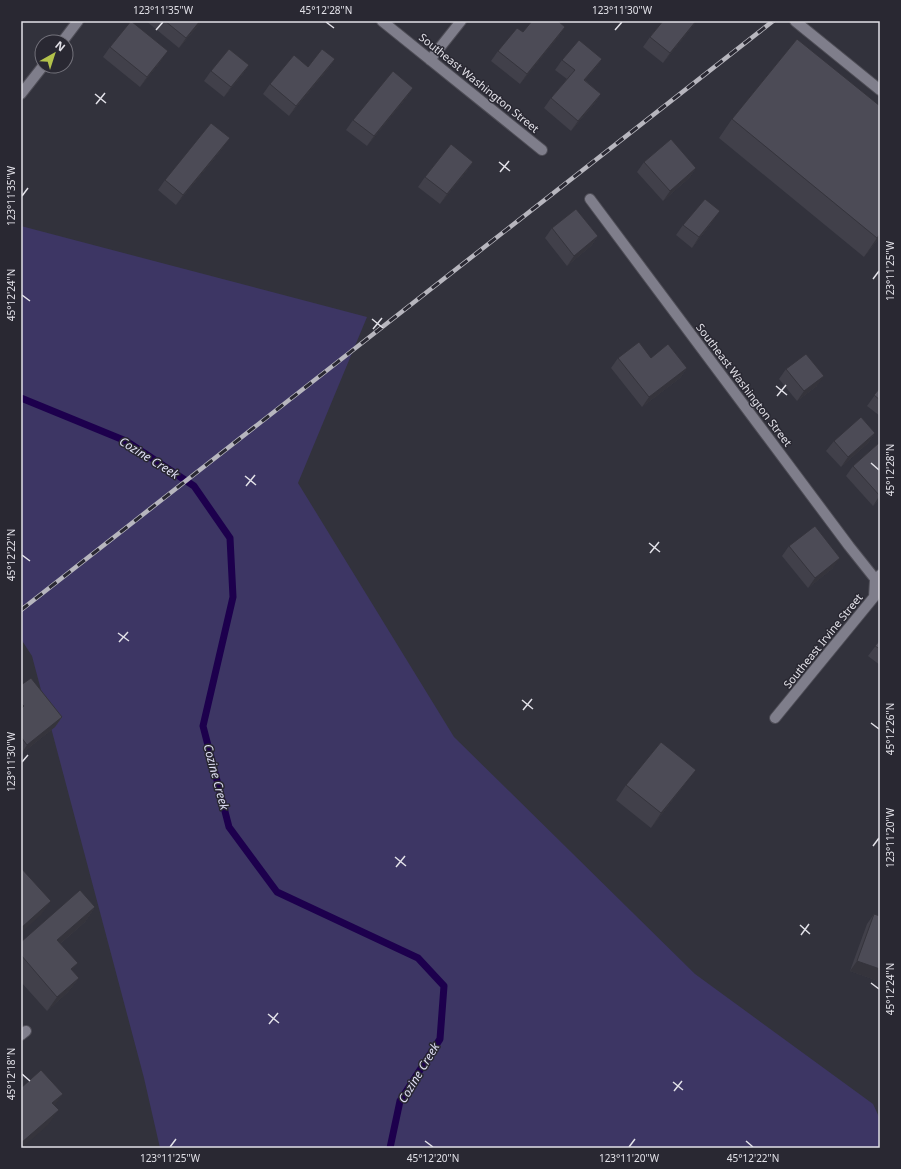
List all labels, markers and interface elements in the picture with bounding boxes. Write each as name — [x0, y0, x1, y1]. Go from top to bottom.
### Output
text: 123°11'35"W — [133, 3, 194, 17]
text: 45°12'28"N — [300, 3, 352, 17]
text: 123°11'30"W — [592, 3, 653, 17]
street label: Southeast Washington Street — [416, 29, 542, 136]
north arrow — [34, 34, 74, 74]
text: N — [52, 37, 69, 54]
text: 123°11'35"W — [4, 165, 18, 226]
text: 123°11'25"W — [883, 240, 897, 301]
text: 45°12'24"N — [4, 269, 18, 321]
street label: Southeast Washington Street — [693, 320, 796, 449]
water label: Cozine Creek — [116, 432, 183, 483]
text: 45°12'28"N — [883, 444, 897, 496]
text: 45°12'22"N — [4, 529, 18, 581]
street label: Southeast Irvine Street — [780, 590, 866, 691]
text: 45°12'26"N — [883, 703, 897, 755]
text: 123°11'30"W — [4, 731, 18, 792]
water label: Cozine Creek — [200, 742, 234, 813]
text: 123°11'20"W — [883, 807, 897, 868]
text: 45°12'24"N — [883, 963, 897, 1015]
water label: Cozine Creek — [394, 1038, 444, 1106]
text: 45°12'18"N — [4, 1048, 18, 1100]
text: 123°11'25"W — [140, 1151, 201, 1165]
text: 45°12'20"N — [407, 1151, 459, 1165]
text: 123°11'20"W — [599, 1151, 660, 1165]
text: 45°12'22"N — [727, 1151, 779, 1165]

